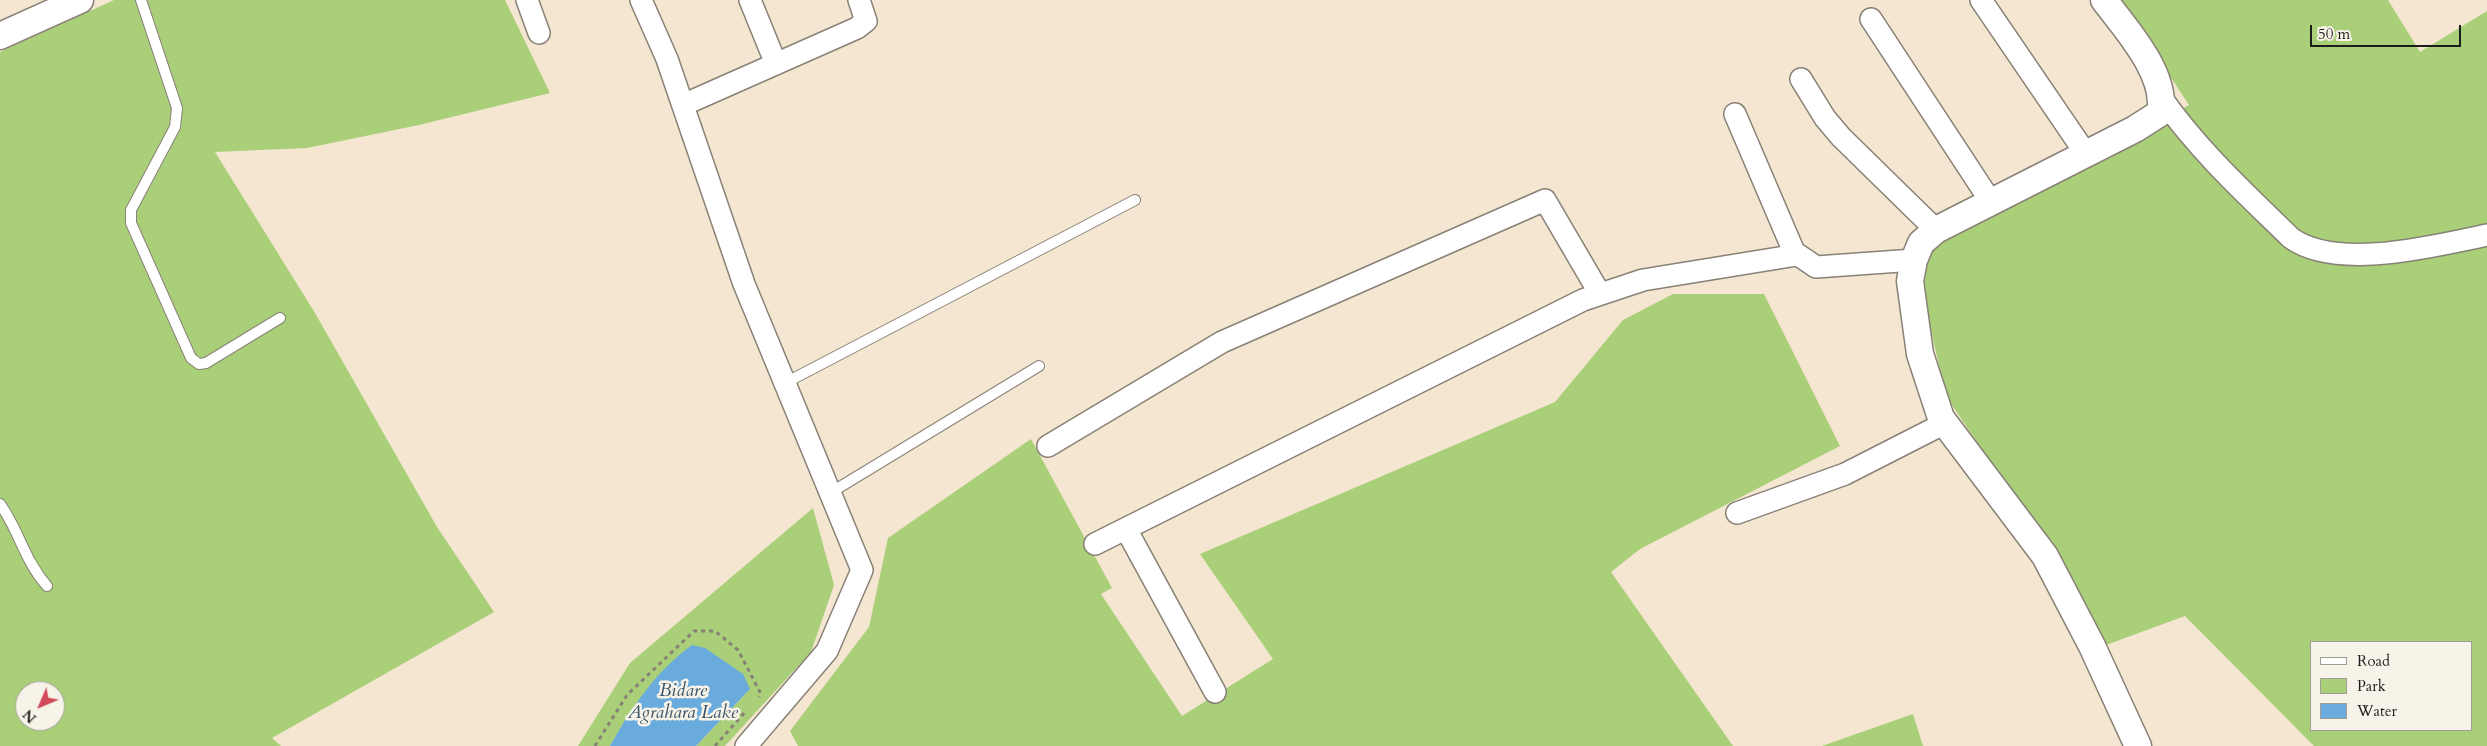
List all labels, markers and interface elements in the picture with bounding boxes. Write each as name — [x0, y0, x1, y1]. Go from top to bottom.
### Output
scale bar — [2312, 15, 2463, 47]
text: 50 m — [2318, 24, 2350, 44]
legend — [2310, 641, 2472, 731]
text: Road — [2357, 651, 2390, 671]
text: Park — [2357, 676, 2386, 696]
north arrow — [15, 681, 65, 731]
water label: Bidare Agrahara Lake — [628, 681, 738, 725]
text: Water — [2357, 701, 2397, 721]
text: N — [19, 705, 41, 727]

